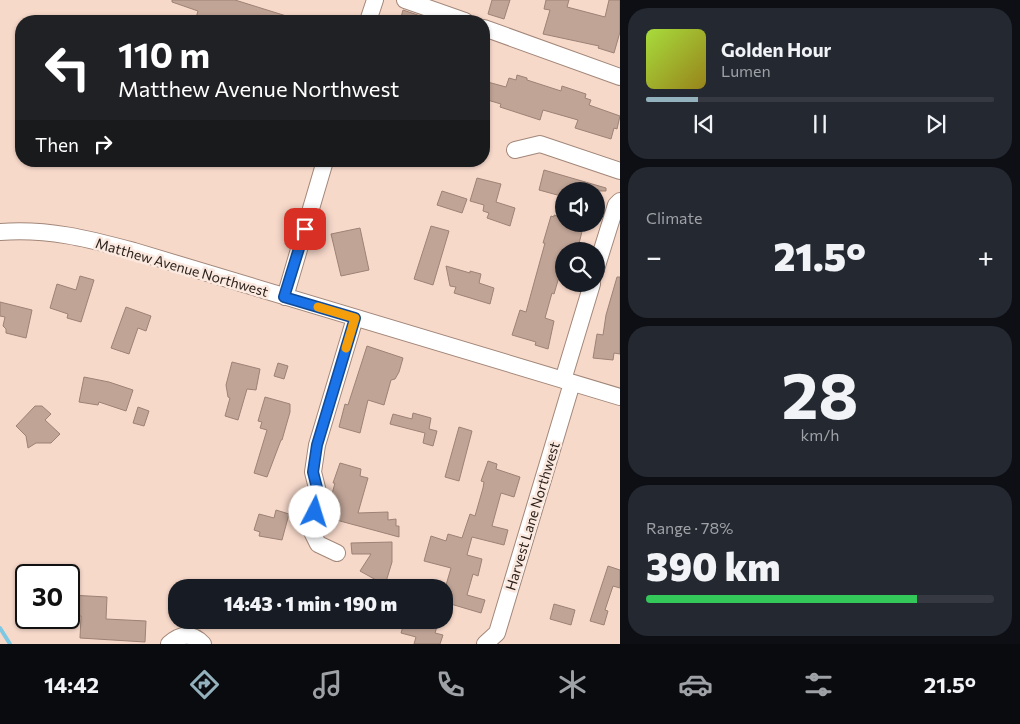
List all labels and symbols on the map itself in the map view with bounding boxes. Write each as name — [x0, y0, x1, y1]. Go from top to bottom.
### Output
pin — [284, 208, 326, 250]
street label: Matthew Avenue Northwest — [94, 234, 271, 300]
street label: Harvest Lane Northwest — [501, 439, 563, 592]
position arrow — [288, 485, 340, 537]
speed limit sign: 30 — [15, 564, 80, 629]

